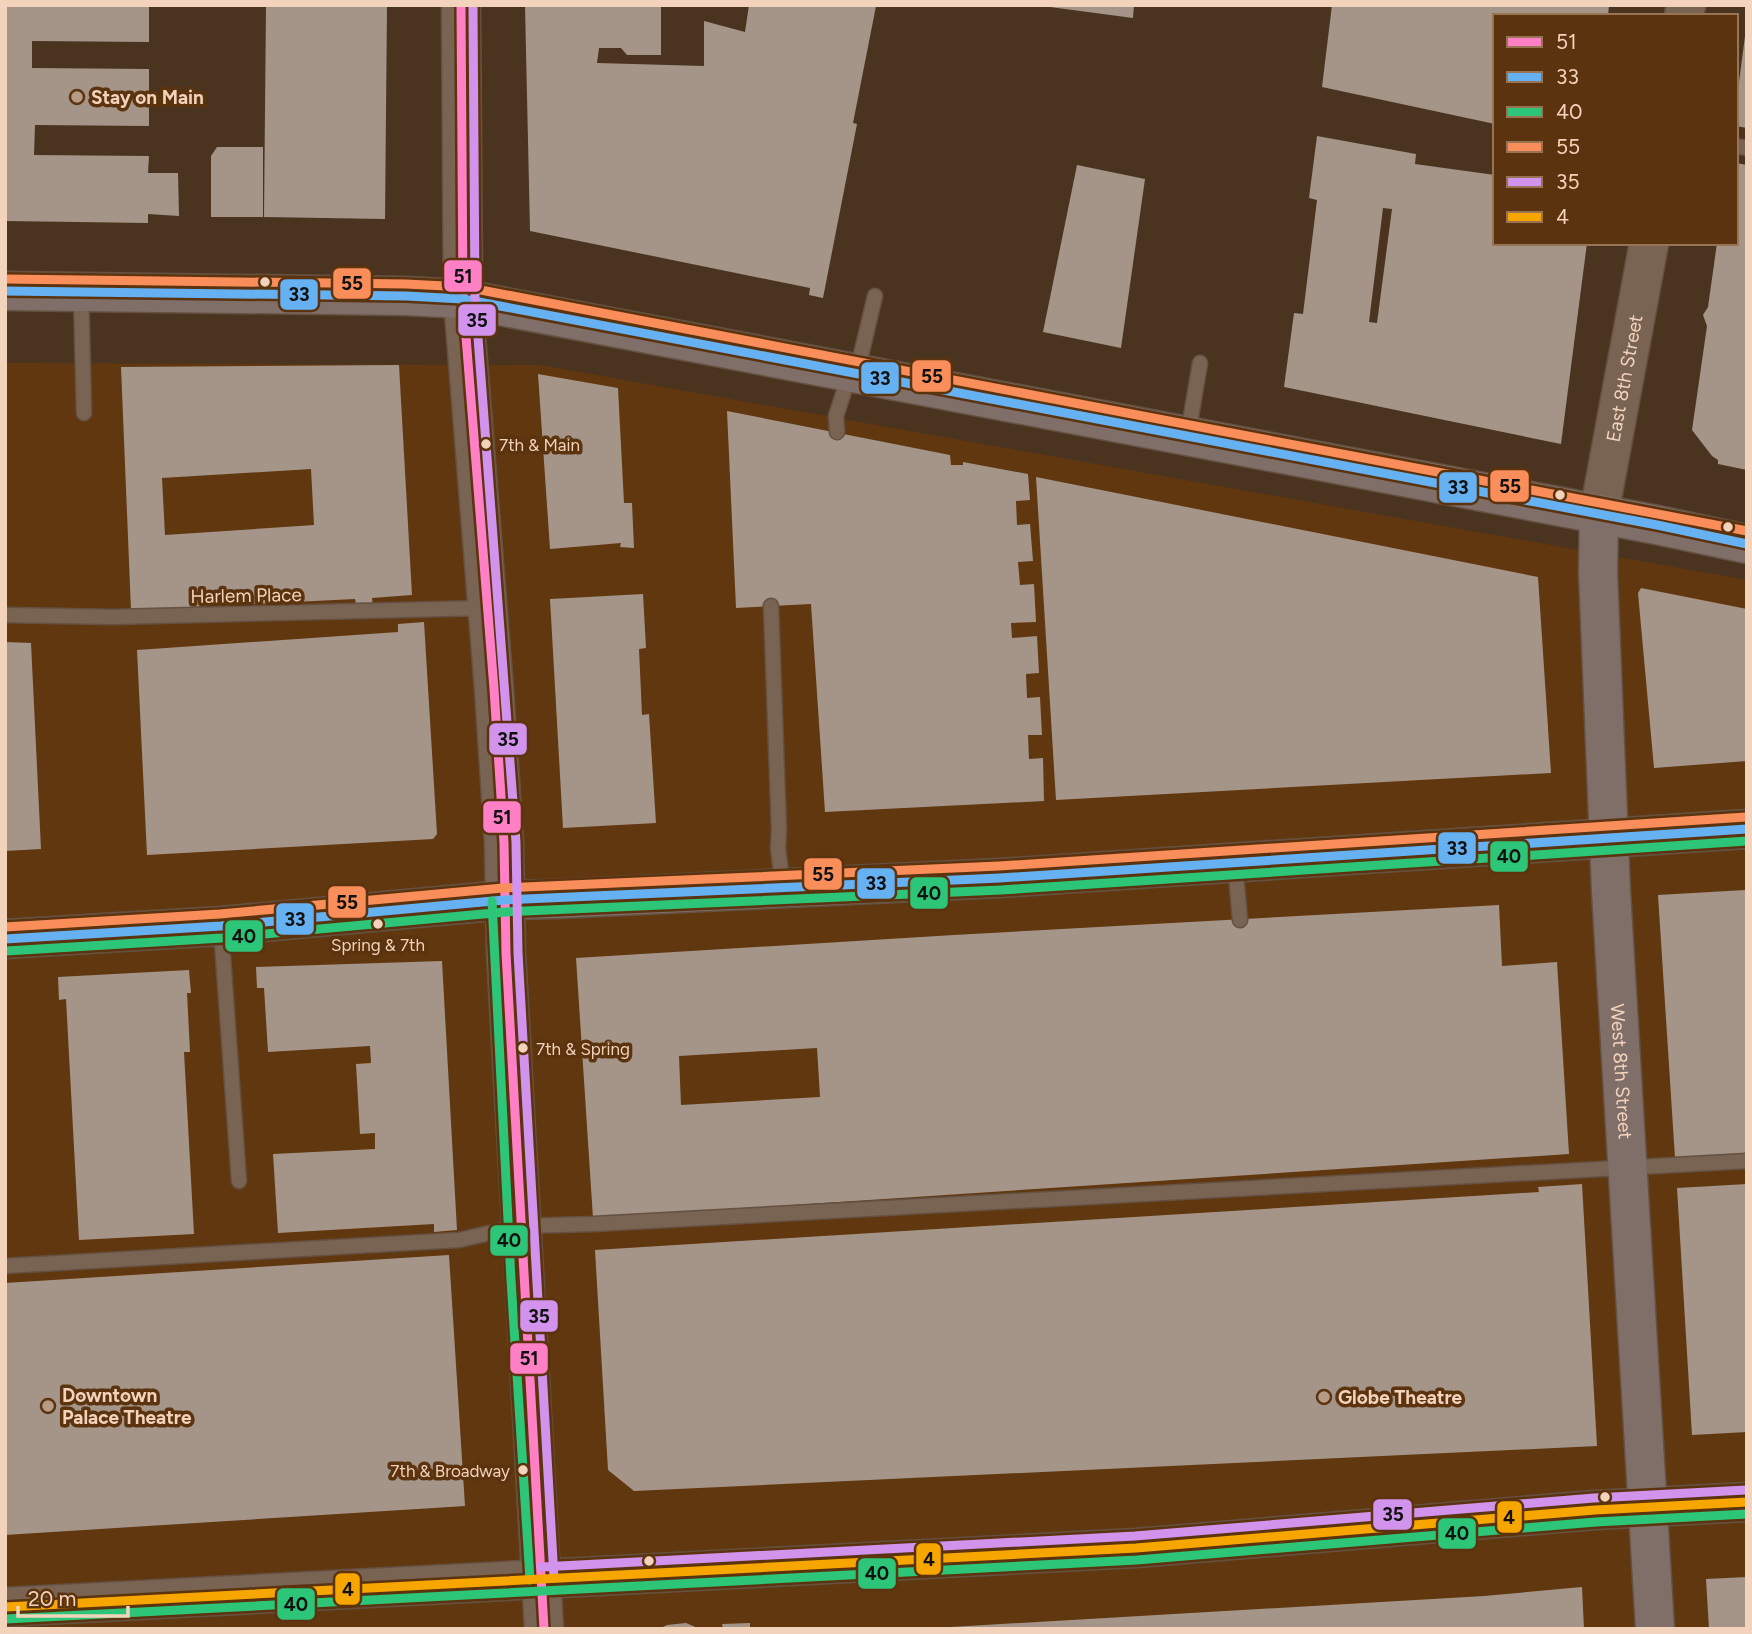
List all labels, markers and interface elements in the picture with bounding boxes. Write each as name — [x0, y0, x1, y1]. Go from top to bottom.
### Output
legend — [1493, 14, 1738, 245]
text: 51 — [1556, 29, 1577, 54]
text: 33 — [1556, 64, 1579, 89]
place label: Stay on Main — [91, 86, 204, 109]
marker: Stay on Main — [69, 89, 85, 105]
text: 40 — [1556, 99, 1583, 124]
text: 55 — [1556, 134, 1580, 159]
text: 35 — [1556, 169, 1580, 194]
text: 4 — [1556, 204, 1569, 229]
line badge: 51 — [443, 259, 483, 293]
text: 51 — [453, 265, 473, 288]
line badge: 55 — [332, 267, 372, 300]
text: 55 — [341, 272, 363, 295]
unlabelled marker — [258, 275, 272, 289]
line badge: 33 — [279, 278, 319, 311]
text: 33 — [288, 283, 310, 306]
line badge: 35 — [457, 303, 497, 337]
text: 35 — [466, 309, 488, 332]
street label: East 8th Street — [1602, 313, 1648, 444]
line badge: 55 — [911, 359, 952, 393]
line badge: 33 — [860, 361, 900, 395]
text: 55 — [921, 365, 943, 388]
text: 33 — [869, 367, 891, 390]
place label: 7th & Main — [499, 435, 580, 455]
marker: 7th & Main — [479, 437, 493, 451]
line badge: 55 — [1489, 469, 1530, 503]
line badge: 33 — [1438, 471, 1478, 504]
text: 55 — [1499, 475, 1521, 498]
text: 33 — [1447, 476, 1469, 499]
unlabelled marker — [1553, 488, 1567, 502]
unlabelled marker — [1721, 520, 1735, 534]
street label: Harlem Place — [190, 583, 302, 608]
line badge: 35 — [488, 722, 528, 756]
text: 35 — [497, 728, 519, 751]
line badge: 51 — [482, 800, 522, 834]
text: 51 — [492, 806, 512, 829]
line badge: 33 — [1437, 831, 1477, 865]
text: 33 — [1446, 837, 1468, 860]
line badge: 40 — [1489, 840, 1529, 873]
text: 40 — [1497, 845, 1521, 868]
line badge: 55 — [803, 857, 843, 891]
text: 55 — [812, 863, 834, 886]
line badge: 33 — [856, 867, 896, 900]
text: 33 — [865, 872, 887, 895]
line badge: 40 — [909, 876, 949, 910]
text: 40 — [917, 882, 941, 905]
line badge: 55 — [327, 885, 367, 919]
text: 55 — [336, 891, 358, 914]
line badge: 33 — [275, 902, 315, 936]
text: 33 — [284, 908, 306, 931]
marker: Spring & 7th — [371, 917, 385, 931]
line badge: 40 — [224, 919, 264, 953]
text: 40 — [232, 925, 256, 948]
place label: Spring & 7th — [331, 935, 425, 955]
street label: West 8th Street — [1606, 1003, 1637, 1140]
place label: 7th & Spring — [536, 1039, 630, 1059]
marker: 7th & Spring — [516, 1041, 530, 1055]
line badge: 40 — [489, 1224, 529, 1257]
text: 40 — [497, 1229, 521, 1252]
line badge: 35 — [519, 1299, 559, 1333]
text: 35 — [528, 1305, 550, 1328]
line badge: 51 — [509, 1342, 549, 1375]
text: 51 — [519, 1347, 539, 1370]
place label: Downtown Palace Theatre — [62, 1384, 192, 1429]
place label: Globe Theatre — [1338, 1386, 1463, 1409]
marker: Globe Theatre — [1316, 1389, 1332, 1405]
marker: Downtown Palace Theatre — [40, 1398, 56, 1414]
place label: 7th & Broadway — [390, 1461, 510, 1481]
marker: 7th & Broadway — [516, 1463, 530, 1477]
unlabelled marker — [1598, 1490, 1612, 1504]
line badge: 35 — [1372, 1498, 1413, 1531]
line badge: 4 — [1496, 1500, 1523, 1534]
text: 35 — [1382, 1503, 1404, 1526]
text: 4 — [1503, 1506, 1515, 1529]
line badge: 40 — [1437, 1517, 1477, 1550]
text: 40 — [1445, 1522, 1469, 1545]
line badge: 4 — [915, 1542, 942, 1576]
text: 4 — [923, 1548, 935, 1571]
unlabelled marker — [642, 1554, 656, 1568]
line badge: 40 — [857, 1557, 897, 1590]
text: 40 — [865, 1562, 889, 1585]
line badge: 4 — [334, 1572, 361, 1606]
scale bar — [18, 1574, 128, 1618]
text: 4 — [342, 1578, 354, 1601]
text: 20 m — [28, 1586, 76, 1611]
line badge: 40 — [276, 1587, 316, 1621]
text: 40 — [284, 1593, 308, 1616]

